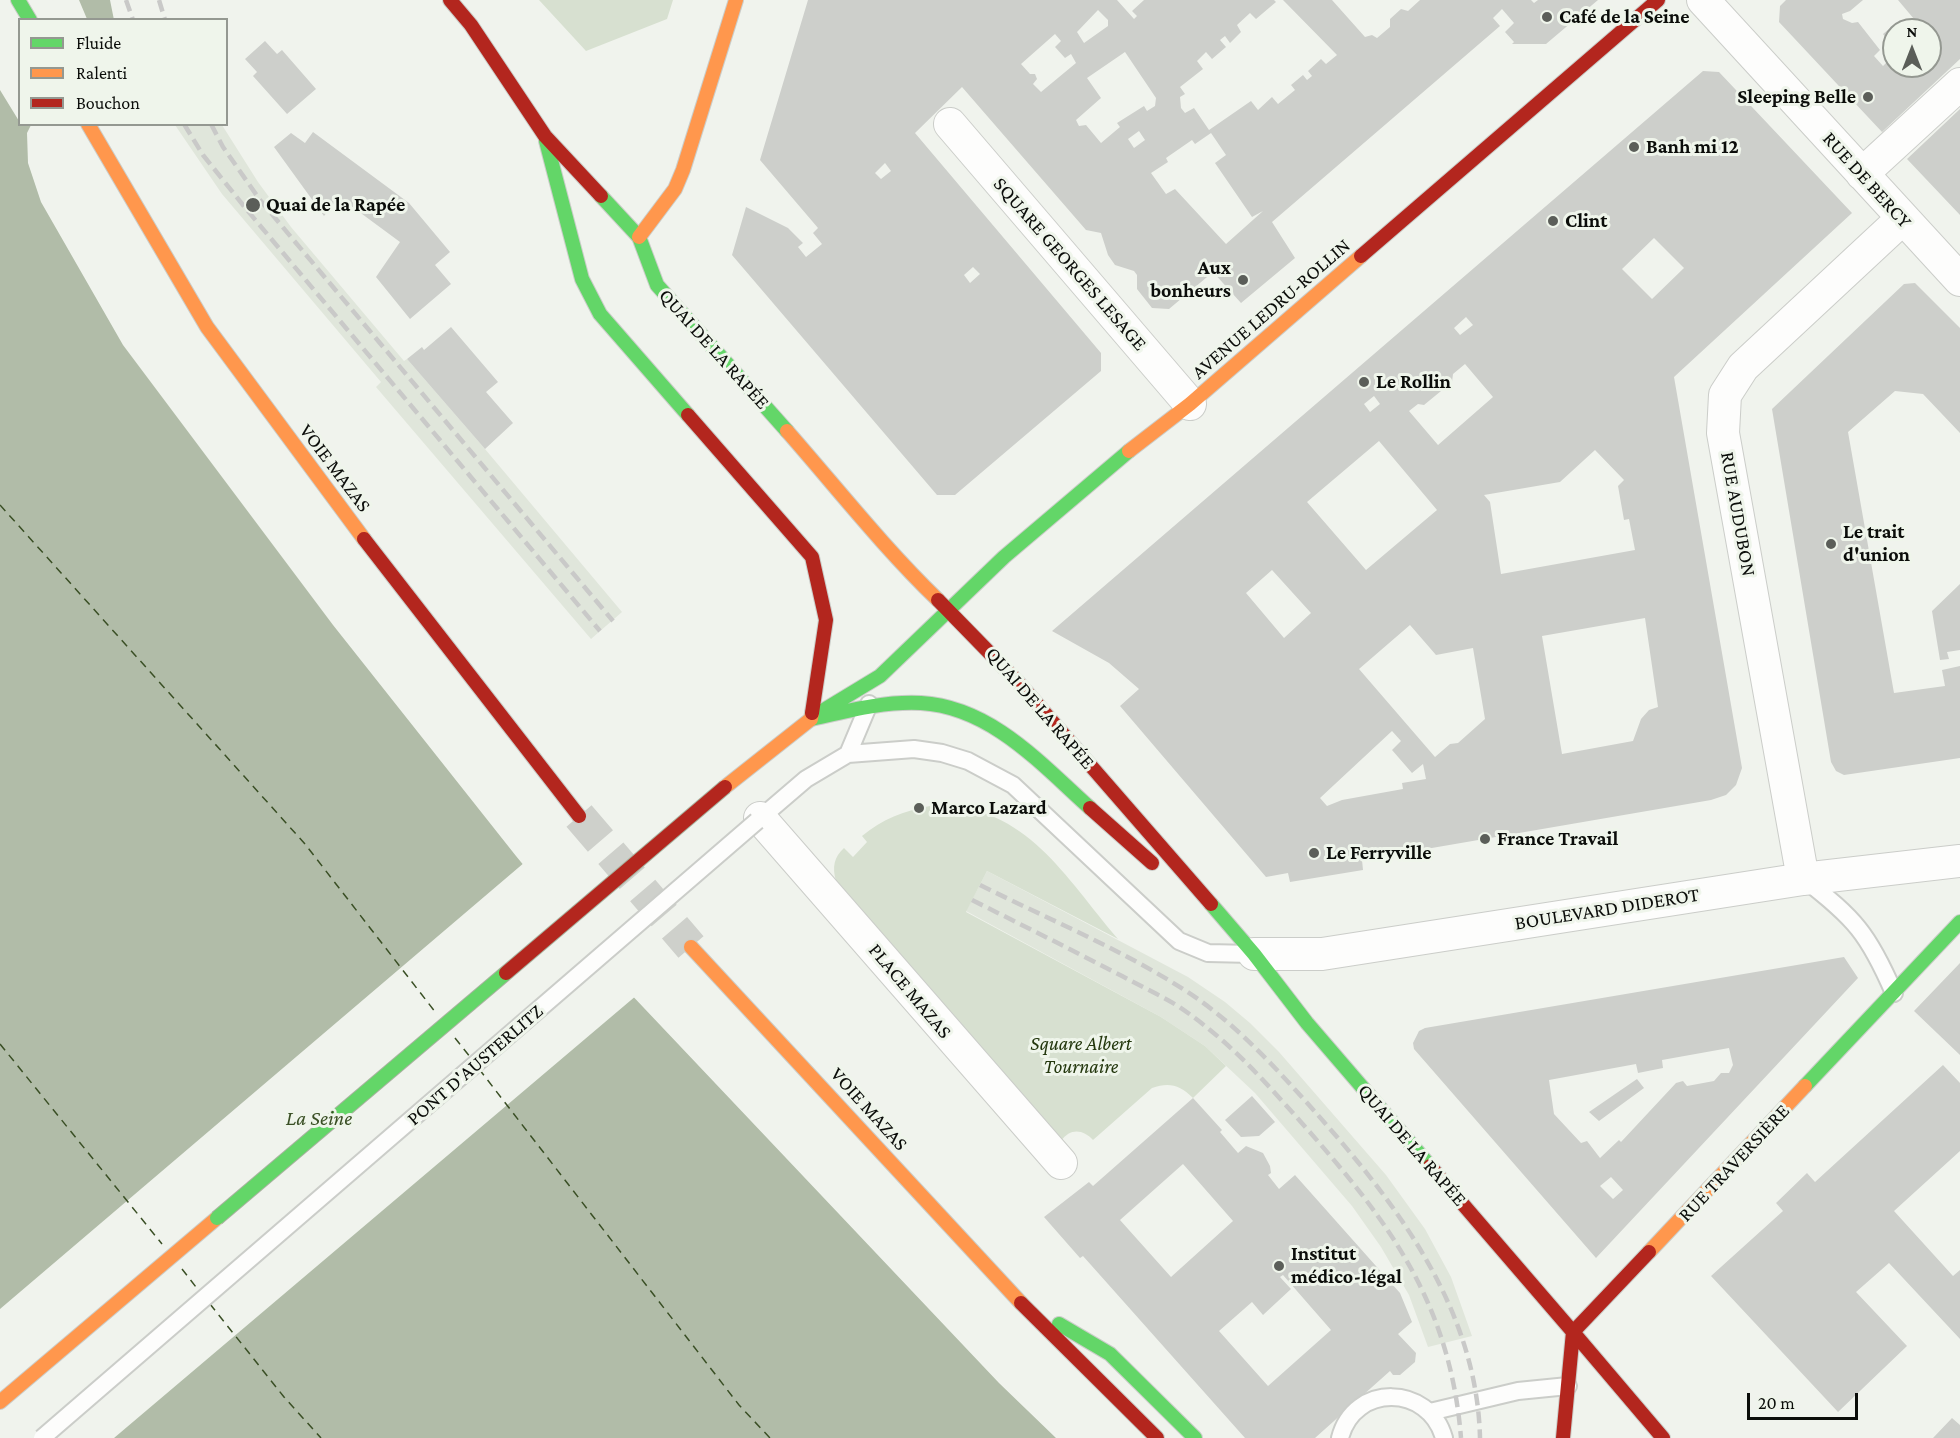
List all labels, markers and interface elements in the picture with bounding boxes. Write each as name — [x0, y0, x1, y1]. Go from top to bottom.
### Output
place label: Café de la Seine — [1559, 5, 1690, 29]
marker: Café de la Seine — [1540, 10, 1554, 24]
legend — [18, 18, 228, 126]
north arrow — [1882, 18, 1942, 78]
text: N — [1907, 23, 1917, 40]
text: Fluide — [76, 33, 121, 53]
text: Ralenti — [76, 63, 127, 83]
place label: Sleeping Belle — [1737, 85, 1856, 109]
marker: Sleeping Belle — [1861, 90, 1875, 104]
text: Bouchon — [76, 93, 140, 113]
street label: RUE DE BERCY — [1817, 127, 1917, 233]
place label: Banh mi 12 — [1646, 135, 1739, 159]
marker: Banh mi 12 — [1627, 140, 1641, 154]
street label: SQUARE GEORGES LESAGE — [988, 172, 1152, 356]
place label: Quai de la Rapée — [266, 193, 405, 217]
marker: Quai de la Rapée — [244, 196, 262, 214]
place label: Clint — [1565, 209, 1607, 233]
marker: Clint — [1546, 214, 1560, 228]
street label: AVENUE LEDRU-ROLLIN — [1187, 234, 1355, 384]
place label: Aux bonheurs — [1150, 256, 1231, 303]
marker: Aux bonheurs — [1236, 273, 1250, 287]
street label: QUAI DE LA RAPÉE — [654, 284, 774, 414]
place label: Le Rollin — [1376, 370, 1451, 394]
marker: Le Rollin — [1357, 375, 1371, 389]
street label: VOIE MAZAS — [294, 419, 376, 517]
street label: RUE AUDUBON — [1715, 450, 1761, 578]
place label: Le trait d'union — [1843, 520, 1910, 567]
marker: Le trait d'union — [1824, 537, 1838, 551]
street label: QUAI DE LA RAPÉE — [980, 642, 1100, 774]
place label: Marco Lazard — [931, 796, 1047, 820]
marker: Marco Lazard — [912, 801, 926, 815]
place label: France Travail — [1497, 827, 1618, 851]
marker: France Travail — [1478, 832, 1492, 846]
place label: Le Ferryville — [1326, 841, 1432, 865]
marker: Le Ferryville — [1307, 846, 1321, 860]
street label: BOULEVARD DIDEROT — [1513, 883, 1701, 935]
street label: PLACE MAZAS — [863, 939, 957, 1043]
street label: PONT D'AUSTERLITZ — [402, 999, 548, 1131]
park label: Square Albert Tournaire — [1030, 1032, 1132, 1079]
street label: VOIE MAZAS — [825, 1062, 913, 1156]
street label: QUAI DE LA RAPÉE — [1352, 1079, 1472, 1211]
street label: RUE TRAVERSIÈRE — [1673, 1099, 1795, 1227]
water label: La Seine — [286, 1106, 352, 1132]
place label: Institut médico-légal — [1291, 1242, 1402, 1289]
marker: Institut médico-légal — [1272, 1259, 1286, 1273]
scale bar — [1750, 1381, 1861, 1419]
text: 20 m — [1758, 1393, 1795, 1413]

